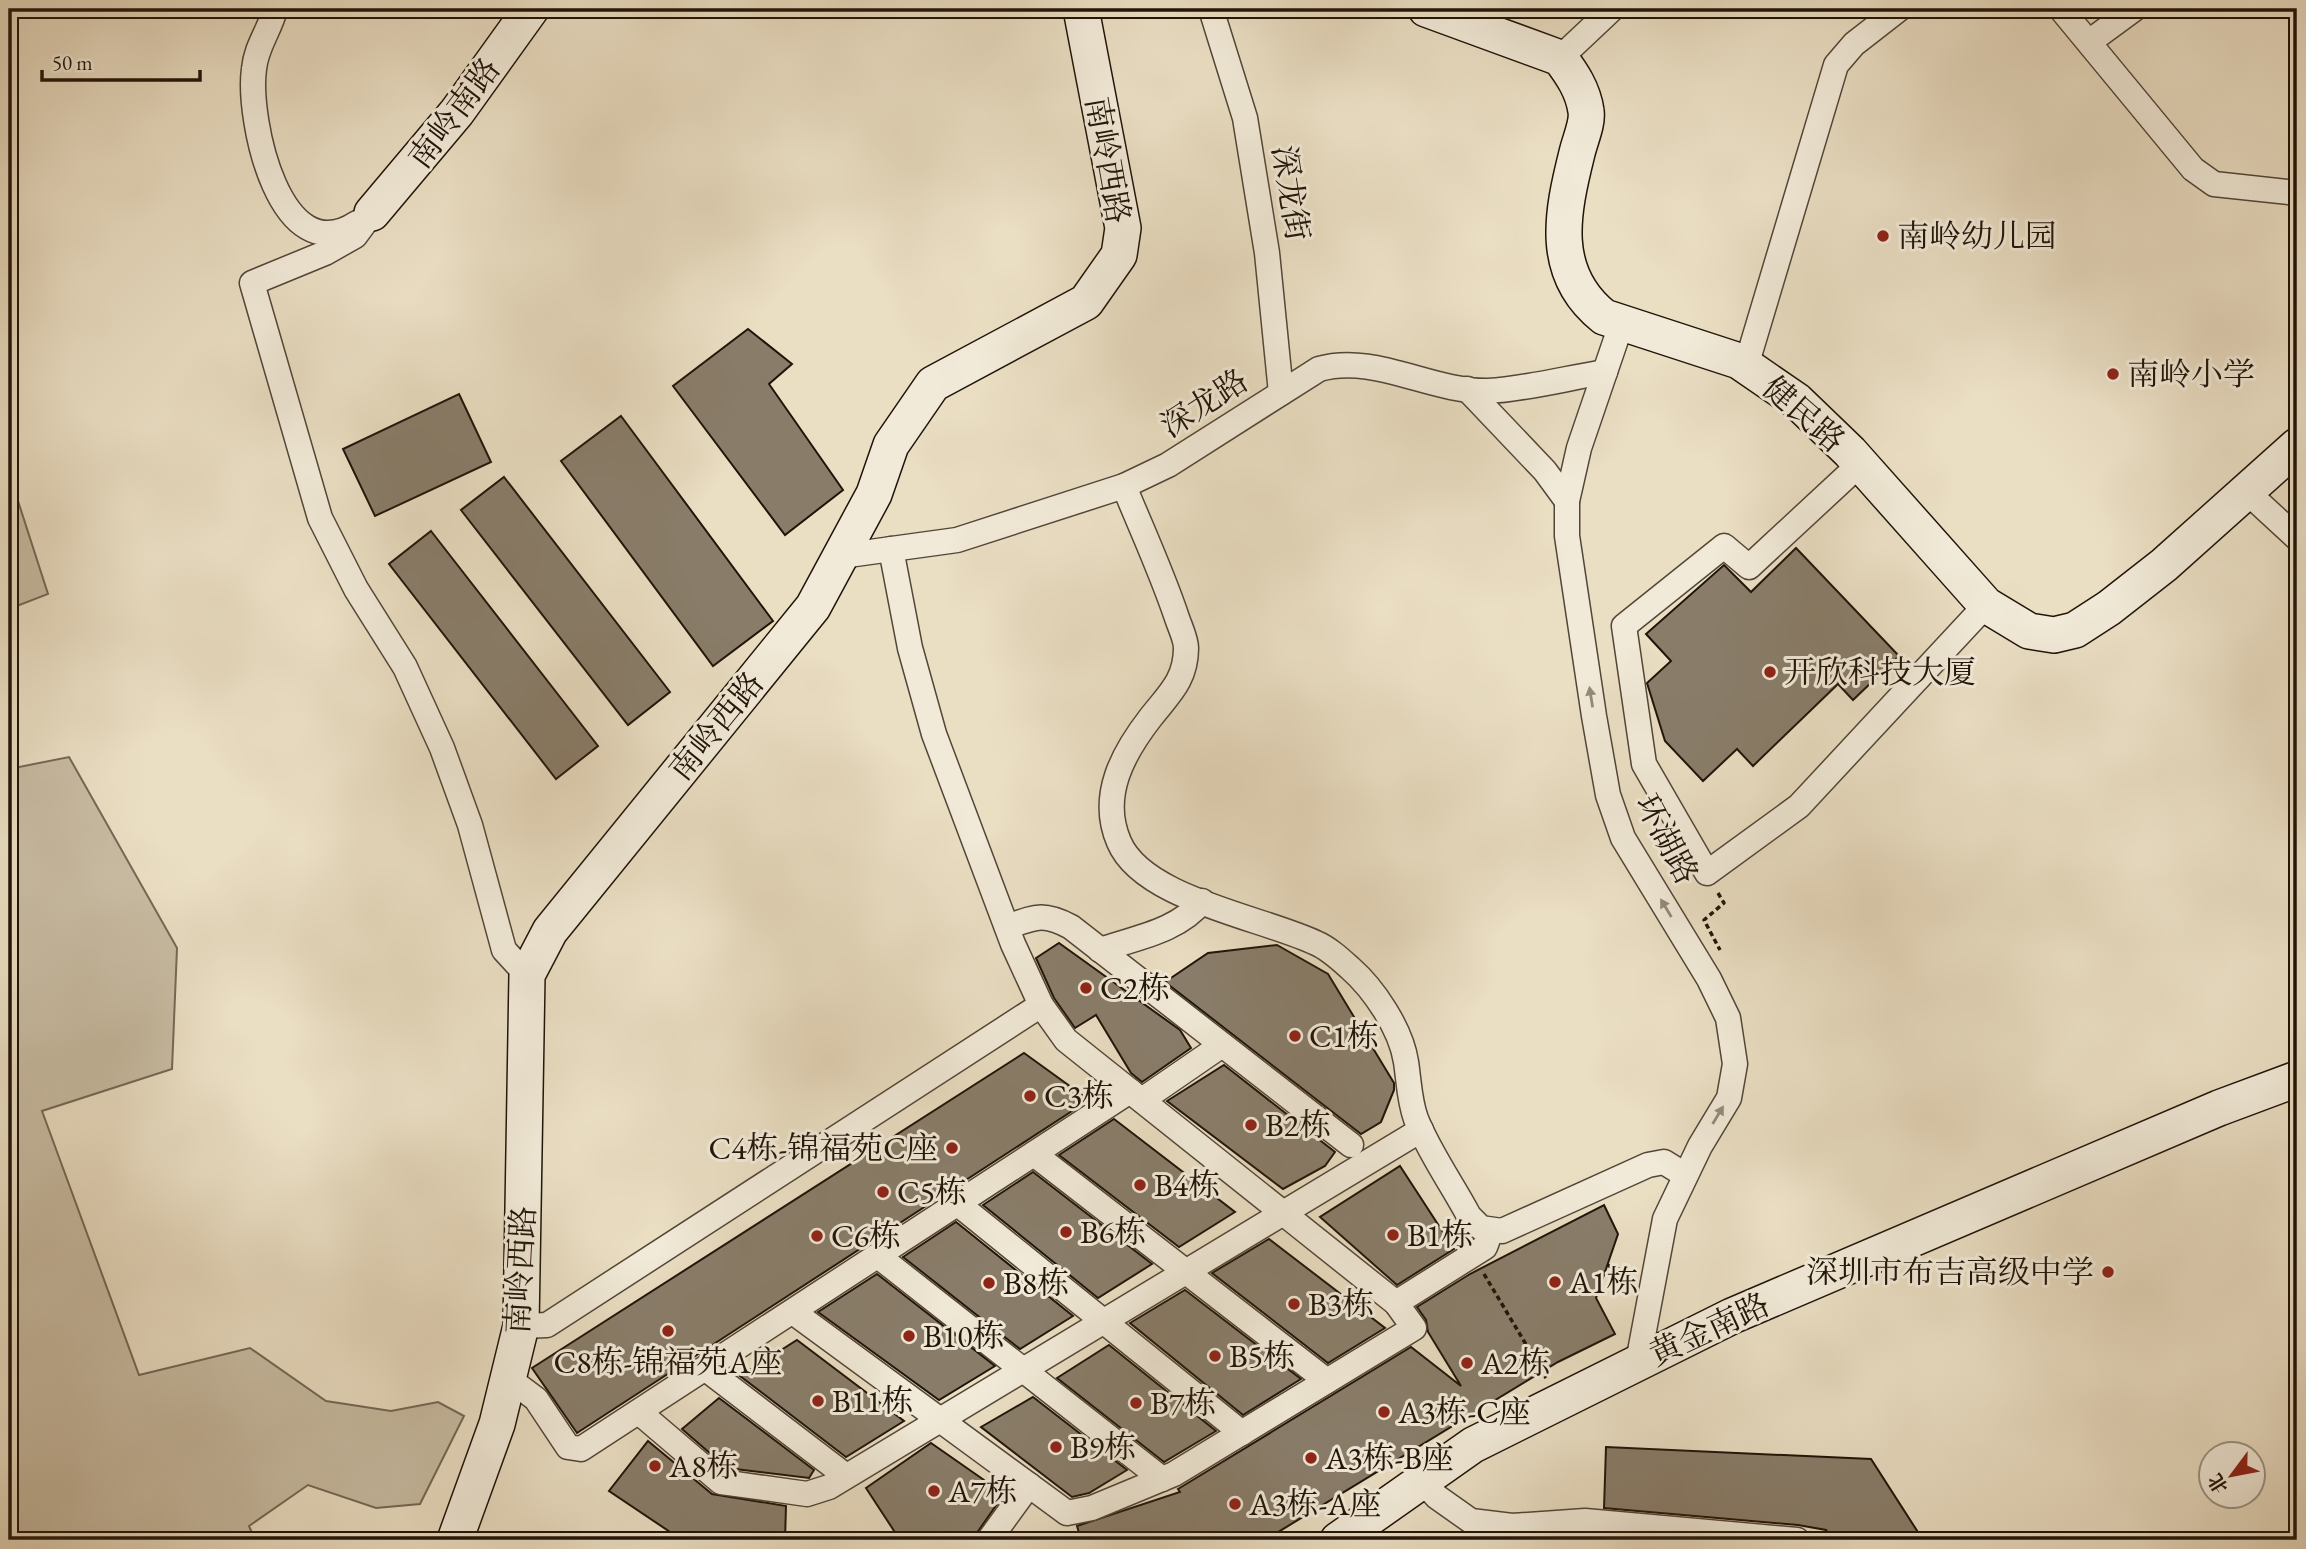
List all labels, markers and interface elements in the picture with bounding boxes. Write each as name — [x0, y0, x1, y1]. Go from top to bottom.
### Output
scale bar — [42, 38, 200, 82]
text: 50 m — [52, 49, 93, 76]
street label: 南岭南路 — [399, 49, 509, 177]
street label: 南岭西路 — [1076, 93, 1140, 227]
street label: 深龙街 — [1263, 142, 1319, 244]
place label: 南岭幼儿园 — [1897, 215, 2057, 257]
marker: 南岭幼儿园 — [1875, 228, 1891, 244]
place label: 南岭小学 — [2127, 353, 2255, 395]
street label: 深龙路 — [1152, 359, 1256, 447]
marker: 南岭小学 — [2105, 366, 2121, 382]
street label: 健民路 — [1754, 367, 1854, 461]
place label: 开欣科技大厦 — [1784, 651, 1976, 693]
street label: 南岭西路 — [659, 663, 773, 789]
marker: 开欣科技大厦 — [1762, 664, 1778, 680]
one-way arrow — [1585, 686, 1596, 708]
street label: 环湖路 — [1626, 787, 1708, 891]
one-way arrow — [1660, 899, 1672, 918]
place label: C2栋 — [1100, 967, 1170, 1009]
marker: C2栋 — [1078, 980, 1094, 996]
place label: C1栋 — [1309, 1015, 1379, 1057]
marker: C1栋 — [1287, 1028, 1303, 1044]
place label: C3栋 — [1044, 1075, 1114, 1117]
marker: C3栋 — [1022, 1088, 1038, 1104]
place label: B2栋 — [1265, 1104, 1331, 1146]
one-way arrow — [1712, 1106, 1725, 1125]
marker: B2栋 — [1243, 1117, 1259, 1133]
place label: C4栋-锦福苑C座 — [708, 1127, 938, 1169]
marker: C4栋-锦福苑C座 — [944, 1140, 960, 1156]
place label: B4栋 — [1154, 1164, 1220, 1206]
place label: C5栋 — [897, 1171, 967, 1213]
marker: B4栋 — [1132, 1177, 1148, 1193]
marker: C5栋 — [875, 1184, 891, 1200]
street label: 南岭西路 — [496, 1205, 544, 1335]
place label: B6栋 — [1080, 1211, 1146, 1253]
place label: B1栋 — [1407, 1214, 1473, 1256]
place label: C6栋 — [831, 1215, 901, 1257]
marker: B6栋 — [1058, 1224, 1074, 1240]
marker: B1栋 — [1385, 1227, 1401, 1243]
marker: C6栋 — [809, 1228, 825, 1244]
place label: 深圳市布吉高级中学 — [1806, 1251, 2094, 1293]
place label: A1栋 — [1568, 1261, 1639, 1303]
place label: B8栋 — [1003, 1262, 1069, 1304]
marker: 深圳市布吉高级中学 — [2100, 1264, 2116, 1280]
marker: A1栋 — [1547, 1274, 1563, 1290]
marker: B8栋 — [981, 1275, 997, 1291]
place label: B3栋 — [1308, 1283, 1374, 1325]
street label: 黄金南路 — [1642, 1283, 1776, 1375]
marker: B3栋 — [1286, 1296, 1302, 1312]
place label: B10栋 — [923, 1315, 1005, 1357]
marker: C8栋-锦福苑A座 — [660, 1323, 676, 1339]
marker: B10栋 — [901, 1328, 917, 1344]
place label: B5栋 — [1229, 1335, 1295, 1377]
place label: C8栋-锦福苑A座 — [554, 1341, 783, 1383]
place label: A2栋 — [1480, 1342, 1551, 1384]
marker: B5栋 — [1207, 1348, 1223, 1364]
marker: A2栋 — [1459, 1355, 1475, 1371]
place label: B11栋 — [832, 1380, 914, 1422]
place label: B7栋 — [1150, 1382, 1216, 1424]
place label: A3栋-C座 — [1397, 1391, 1531, 1433]
marker: B11栋 — [810, 1393, 826, 1409]
marker: B7栋 — [1128, 1395, 1144, 1411]
marker: A3栋-C座 — [1376, 1404, 1392, 1420]
place label: B9栋 — [1070, 1426, 1136, 1468]
place label: A3栋-B座 — [1324, 1437, 1454, 1479]
marker: B9栋 — [1048, 1439, 1064, 1455]
north arrow — [2198, 1440, 2268, 1510]
place label: A8栋 — [668, 1445, 739, 1487]
marker: A3栋-B座 — [1303, 1450, 1319, 1466]
marker: A8栋 — [647, 1458, 663, 1474]
text: 北 — [2202, 1469, 2234, 1498]
place label: A7栋 — [947, 1470, 1018, 1512]
marker: A7栋 — [926, 1483, 942, 1499]
place label: A3栋-A座 — [1248, 1483, 1381, 1525]
marker: A3栋-A座 — [1227, 1496, 1243, 1512]

